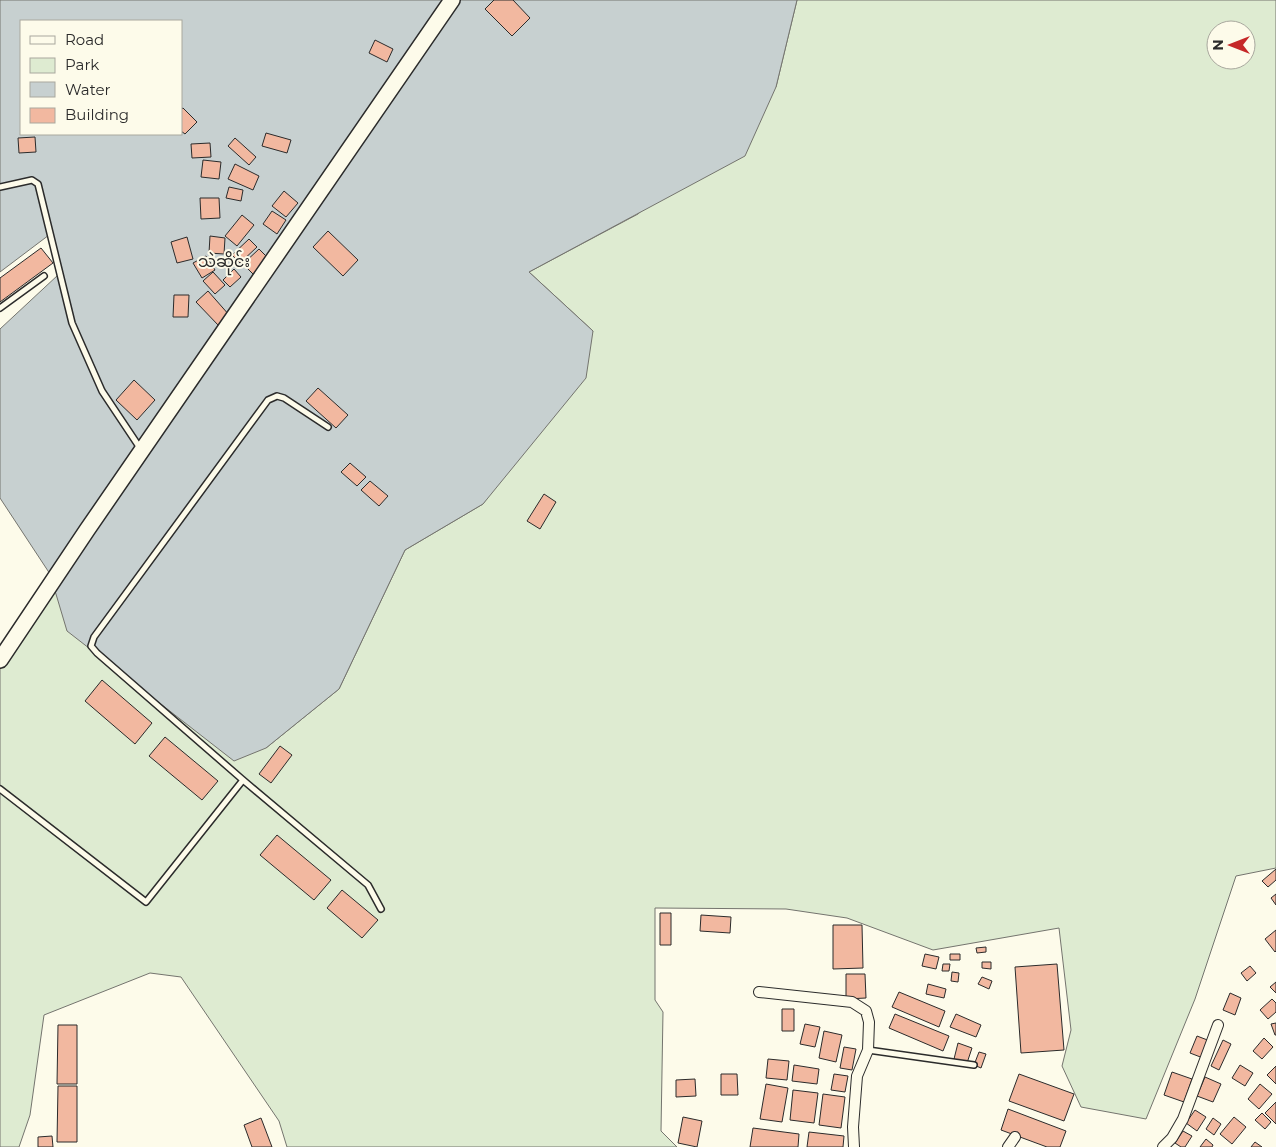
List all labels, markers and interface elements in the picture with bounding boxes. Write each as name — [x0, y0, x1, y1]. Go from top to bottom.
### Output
legend — [20, 20, 182, 135]
north arrow — [1206, 20, 1256, 70]
text: Road — [65, 30, 104, 49]
text: N — [1209, 39, 1227, 51]
text: Park — [65, 55, 99, 74]
text: Water — [65, 80, 111, 99]
text: Building — [65, 105, 129, 124]
district label: သဲဆိုင်း — [198, 250, 250, 276]

